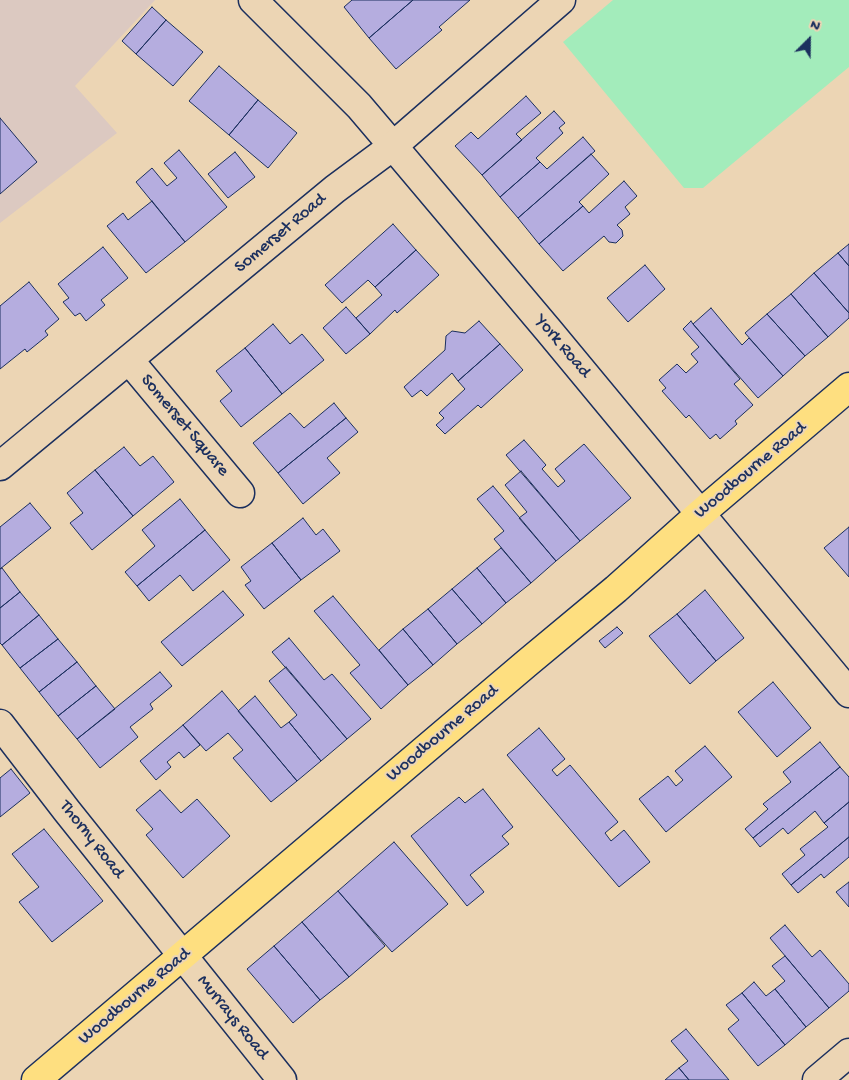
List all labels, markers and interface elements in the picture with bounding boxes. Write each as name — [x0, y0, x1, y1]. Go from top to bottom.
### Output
north arrow — [784, 15, 834, 65]
text: N — [808, 16, 823, 35]
street label: Somerset Road — [231, 189, 331, 279]
street label: York Road — [529, 311, 595, 383]
street label: Somerset Square — [135, 370, 233, 482]
street label: Woodbourne Road — [691, 418, 811, 524]
street label: Woodbourne Road — [383, 681, 503, 787]
street label: Thorny Road — [54, 797, 128, 883]
street label: Woodbourne Road — [75, 944, 195, 1050]
street label: Murrays Road — [191, 971, 273, 1065]

